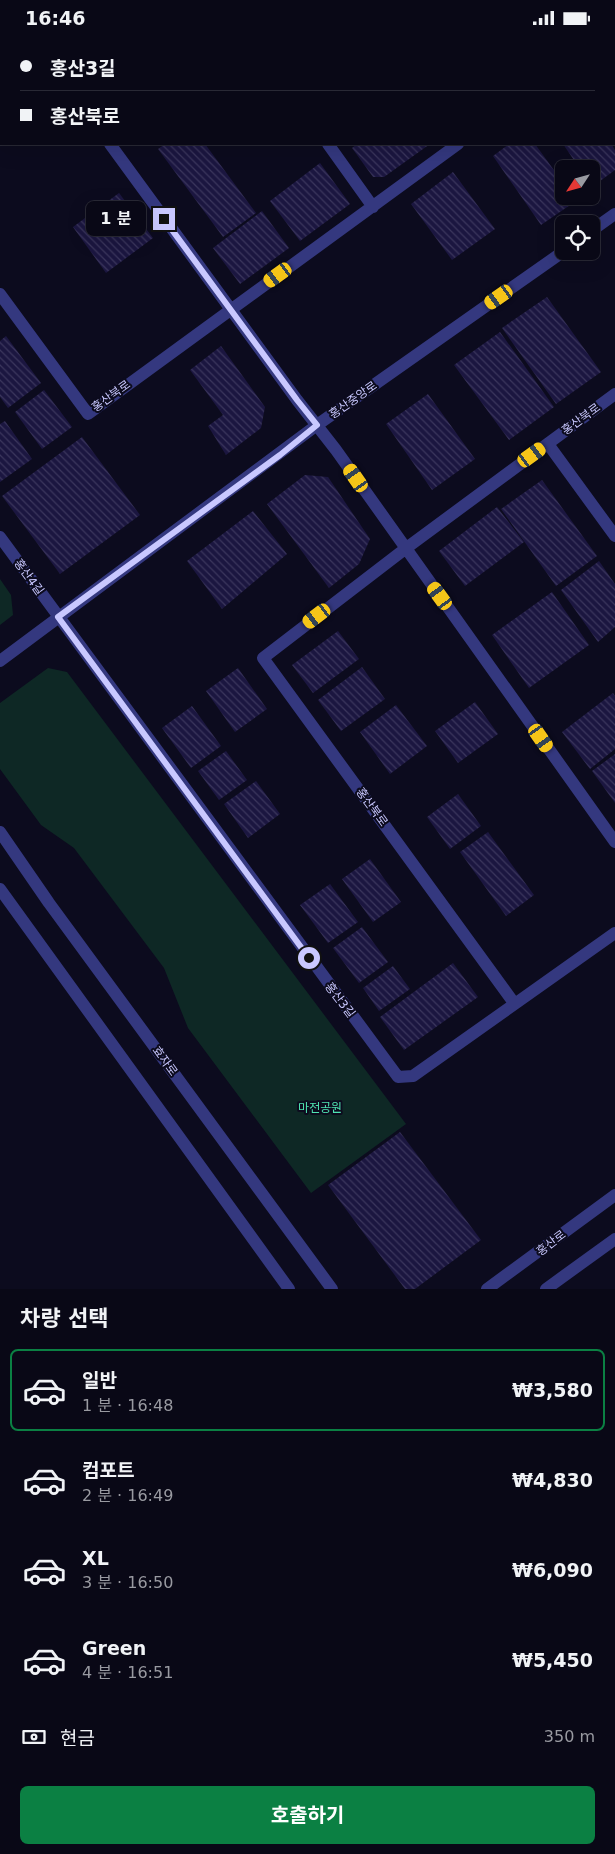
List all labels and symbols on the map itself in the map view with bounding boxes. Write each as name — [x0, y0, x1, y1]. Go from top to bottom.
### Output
north arrow — [555, 160, 600, 205]
callout: 1 분 — [86, 201, 146, 237]
route end — [153, 208, 175, 230]
car — [261, 260, 294, 290]
car — [482, 282, 515, 312]
street label: 홍산북로 — [89, 377, 133, 415]
street label: 홍산중앙로 — [326, 378, 380, 422]
street label: 홍산북로 — [559, 400, 603, 438]
car — [515, 440, 548, 470]
car — [341, 461, 370, 495]
street label: 홍산4길 — [11, 556, 47, 598]
car — [425, 579, 454, 613]
car — [300, 601, 333, 631]
car — [526, 721, 555, 755]
street label: 홍산북로 — [353, 785, 391, 829]
route start — [298, 947, 320, 969]
street label: 홍산3길 — [322, 980, 358, 1020]
street label: 효자로 — [150, 1043, 180, 1079]
park label: 마전공원 — [298, 1101, 342, 1115]
street label: 홍산로 — [534, 1227, 568, 1259]

